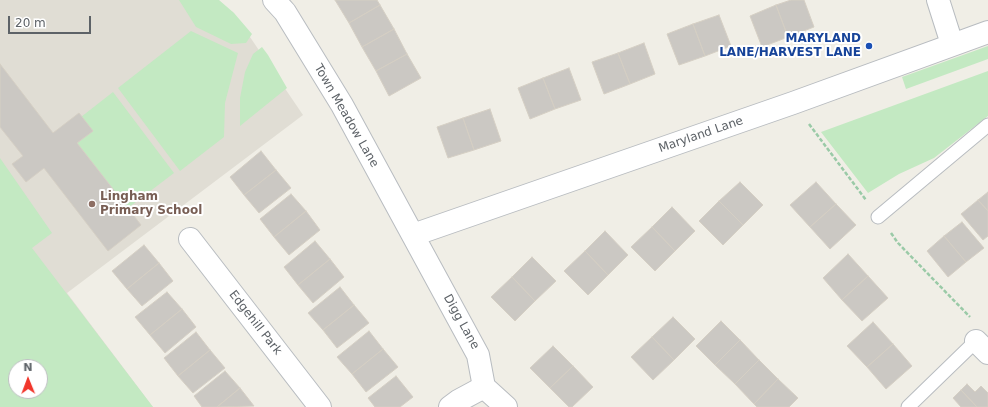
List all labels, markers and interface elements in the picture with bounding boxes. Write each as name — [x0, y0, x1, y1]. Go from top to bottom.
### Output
scale bar — [10, 8, 93, 34]
text: 20 m — [15, 16, 46, 30]
place label: MARYLAND LANE/HARVEST LANE — [719, 32, 861, 60]
marker: MARYLAND LANE/HARVEST LANE — [864, 41, 874, 51]
street label: Town Meadow Lane — [311, 62, 381, 170]
street label: Maryland Lane — [657, 114, 745, 156]
place label: Lingham Primary School — [100, 190, 202, 218]
marker: Lingham Primary School — [87, 199, 97, 209]
street label: Edgehill Park — [225, 288, 285, 358]
street label: Digg Lane — [440, 292, 482, 352]
north arrow — [8, 359, 48, 399]
text: N — [23, 361, 33, 374]

